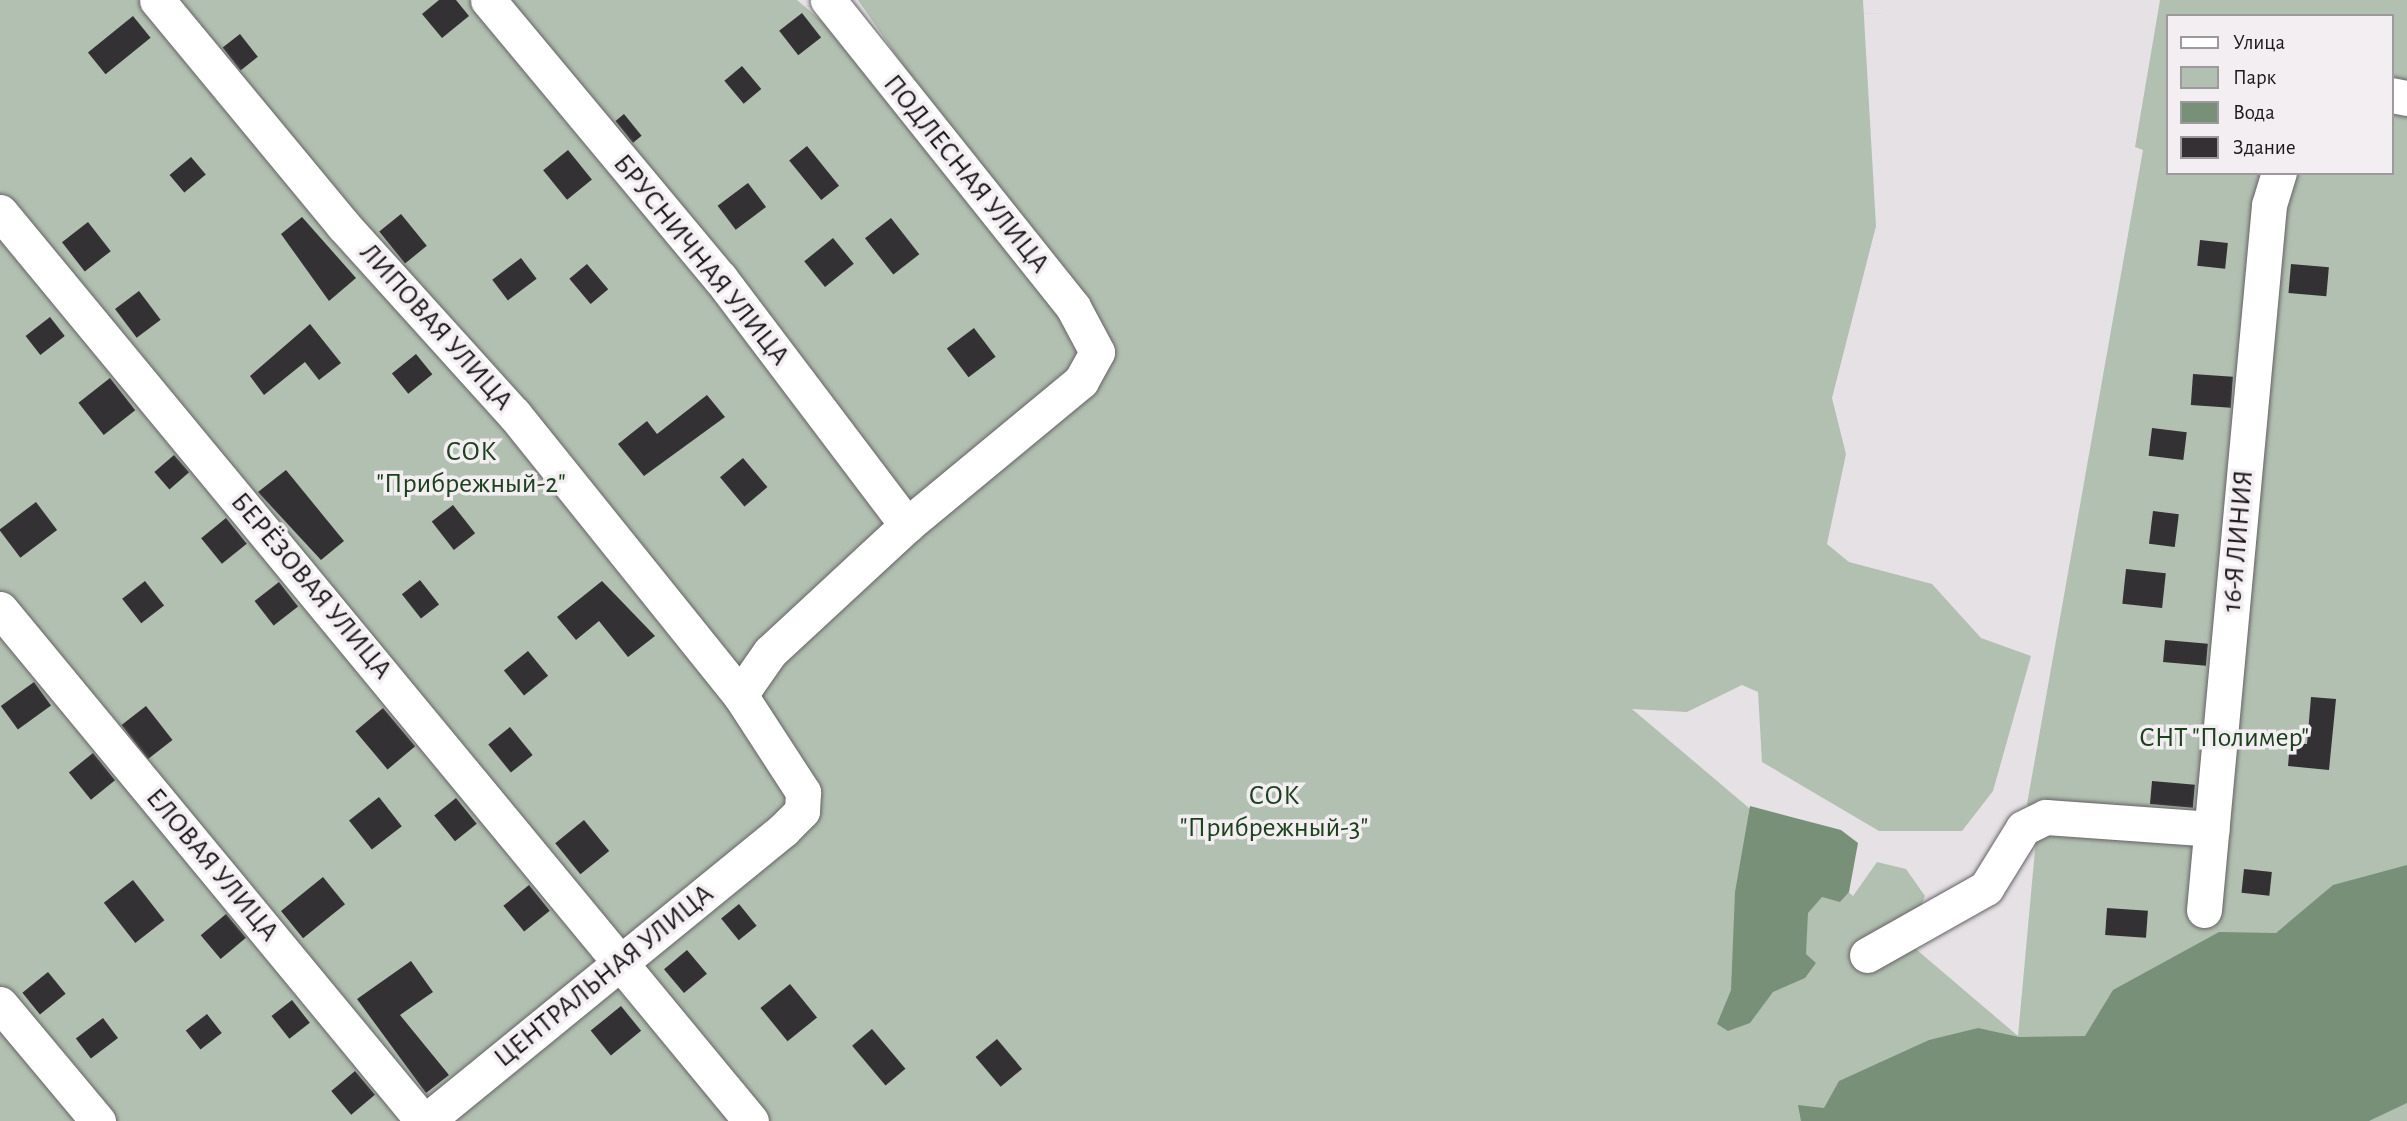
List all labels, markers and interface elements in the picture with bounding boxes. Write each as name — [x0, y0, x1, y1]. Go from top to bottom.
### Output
legend — [2166, 14, 2393, 175]
text: Улица — [2233, 32, 2285, 53]
text: Парк — [2233, 67, 2276, 88]
street label: ПОДЛЕСНАЯ УЛИЦА — [876, 68, 1056, 280]
text: Вода — [2233, 102, 2275, 123]
text: Здание — [2233, 137, 2296, 158]
street label: БРУСНИЧНАЯ УЛИЦА — [606, 148, 796, 372]
street label: ЛИПОВАЯ УЛИЦА — [352, 237, 520, 417]
park label: СОК "Прибрежный-2" — [376, 435, 566, 501]
street label: 16-Я ЛИНИЯ — [2215, 469, 2261, 613]
street label: БЕРЁЗОВАЯ УЛИЦА — [223, 486, 399, 686]
park label: СНТ "Полимер" — [2139, 721, 2309, 755]
park label: СОК "Прибрежный-3" — [1180, 779, 1368, 845]
street label: ЕЛОВАЯ УЛИЦА — [138, 782, 286, 948]
street label: ЦЕНТРАЛЬНАЯ УЛИЦА — [488, 877, 720, 1075]

